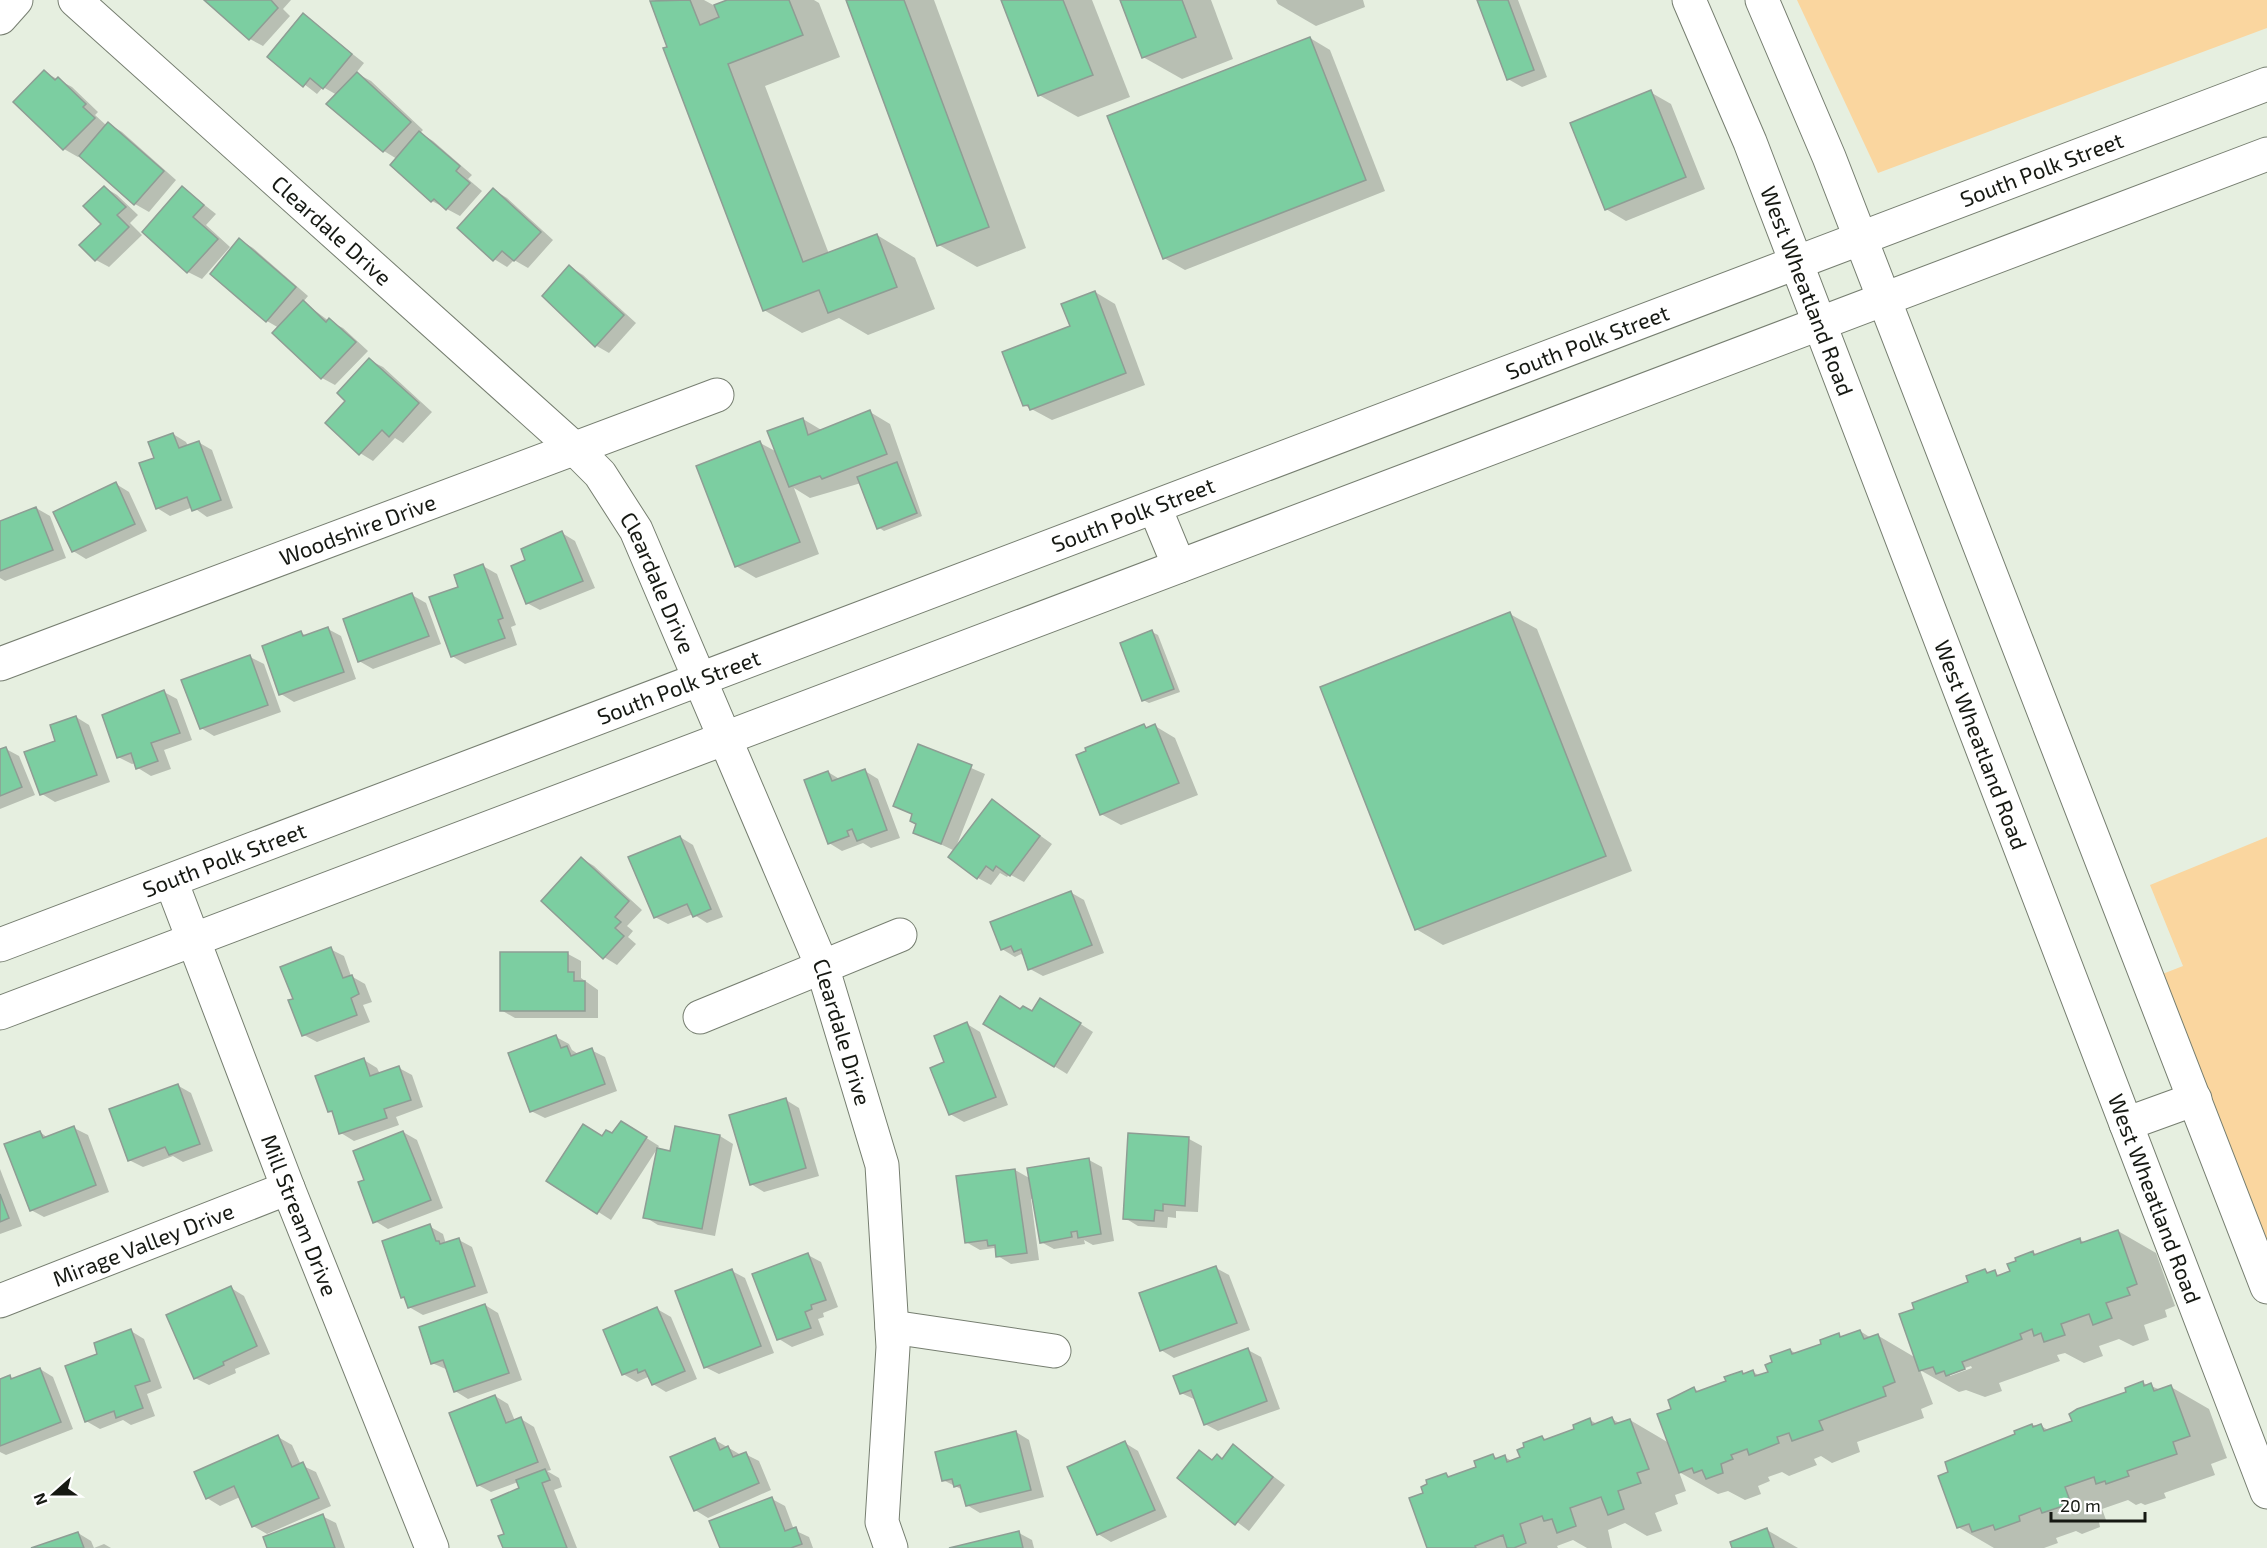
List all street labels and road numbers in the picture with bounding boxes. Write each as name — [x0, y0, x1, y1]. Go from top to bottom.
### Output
street label: South Polk Street — [1956, 126, 2127, 211]
street label: Cleardale Drive — [267, 169, 398, 290]
street label: West Wheatland Road — [1756, 182, 1860, 399]
street label: South Polk Street — [1502, 298, 1672, 384]
street label: South Polk Street — [1047, 471, 1218, 557]
street label: Woodshire Drive — [275, 488, 439, 570]
street label: Cleardale Drive — [616, 507, 701, 657]
street label: West Wheatland Road — [1930, 636, 2034, 853]
street label: South Polk Street — [593, 644, 764, 729]
street label: South Polk Street — [139, 816, 309, 902]
street label: Cleardale Drive — [808, 954, 877, 1108]
street label: West Wheatland Road — [2104, 1090, 2207, 1307]
street label: Mill Stream Drive — [257, 1130, 344, 1300]
street label: Mirage Valley Drive — [49, 1197, 237, 1291]

